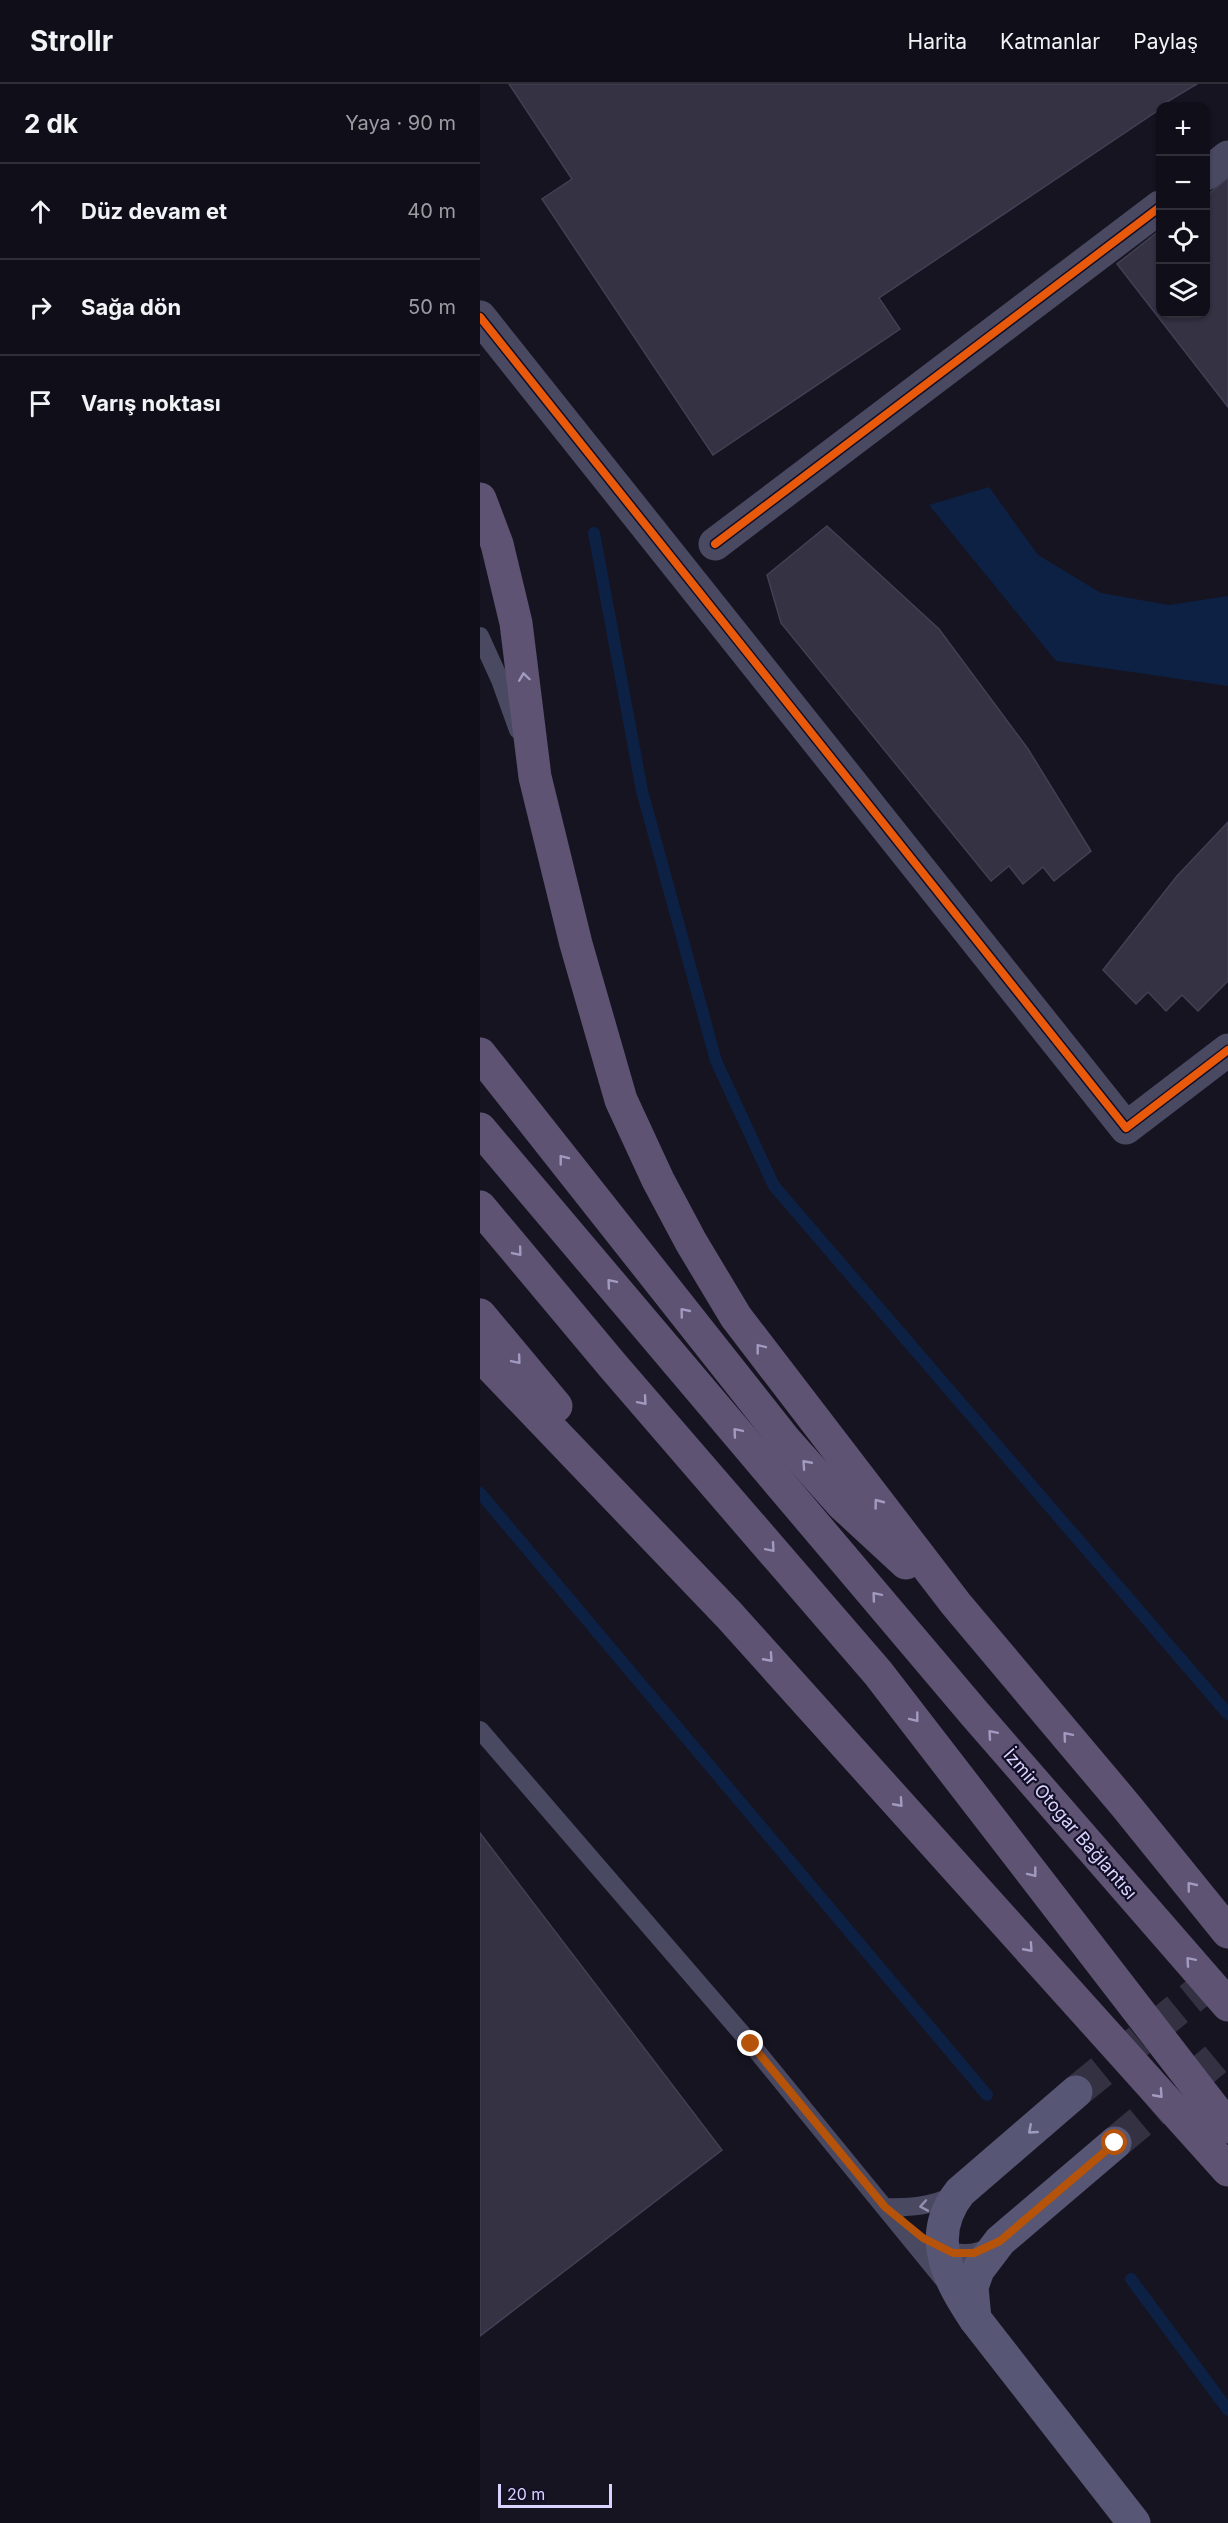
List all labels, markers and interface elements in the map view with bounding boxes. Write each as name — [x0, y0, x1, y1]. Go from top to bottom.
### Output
text: Strollr — [30, 24, 113, 58]
text: Harita — [908, 29, 967, 54]
text: Katmanlar — [1000, 29, 1100, 54]
text: Paylaş — [1133, 29, 1198, 54]
map controls — [1156, 102, 1210, 318]
button: + — [1156, 102, 1210, 156]
text: 2 dk — [24, 108, 78, 139]
text: Yaya · 90 m — [345, 111, 456, 135]
button: − — [1156, 156, 1210, 210]
icon: ahead — [24, 195, 57, 228]
text: Düz devam et — [81, 198, 227, 224]
text: 40 m — [407, 199, 456, 223]
button: locate — [1156, 210, 1210, 264]
button: layers — [1156, 264, 1210, 318]
icon: right — [24, 291, 57, 324]
text: Sağa dön — [81, 294, 181, 320]
text: 50 m — [408, 295, 456, 319]
icon: arrive — [24, 387, 57, 420]
text: Varış noktası — [81, 390, 221, 416]
one-way arrow — [518, 672, 530, 681]
one-way arrow — [559, 1155, 570, 1166]
one-way arrow — [510, 1245, 521, 1256]
one-way arrow — [607, 1279, 618, 1290]
one-way arrow — [680, 1308, 691, 1319]
one-way arrow — [756, 1344, 767, 1355]
one-way arrow — [510, 1353, 521, 1364]
one-way arrow — [636, 1394, 647, 1404]
one-way arrow — [733, 1428, 744, 1439]
one-way arrow — [802, 1460, 813, 1470]
one-way arrow — [875, 1499, 886, 1510]
one-way arrow — [764, 1541, 775, 1552]
one-way arrow — [872, 1592, 883, 1603]
one-way arrow — [762, 1651, 773, 1662]
one-way arrow — [907, 1712, 918, 1723]
one-way arrow — [989, 1730, 1000, 1741]
one-way arrow — [1064, 1732, 1075, 1743]
street label: İzmir Otogar Bağlantısı — [999, 1744, 1142, 1903]
one-way arrow — [892, 1796, 903, 1807]
one-way arrow — [1026, 1867, 1037, 1878]
one-way arrow — [1188, 1882, 1199, 1893]
one-way arrow — [1022, 1941, 1033, 1952]
one-way arrow — [1186, 1957, 1197, 1968]
route end — [737, 2030, 763, 2056]
one-way arrow — [1152, 2087, 1163, 2098]
one-way arrow — [1028, 2123, 1039, 2134]
route start — [1101, 2129, 1127, 2155]
one-way arrow — [919, 2199, 929, 2212]
scale bar — [498, 2481, 612, 2508]
text: 20 m — [507, 2484, 545, 2504]

